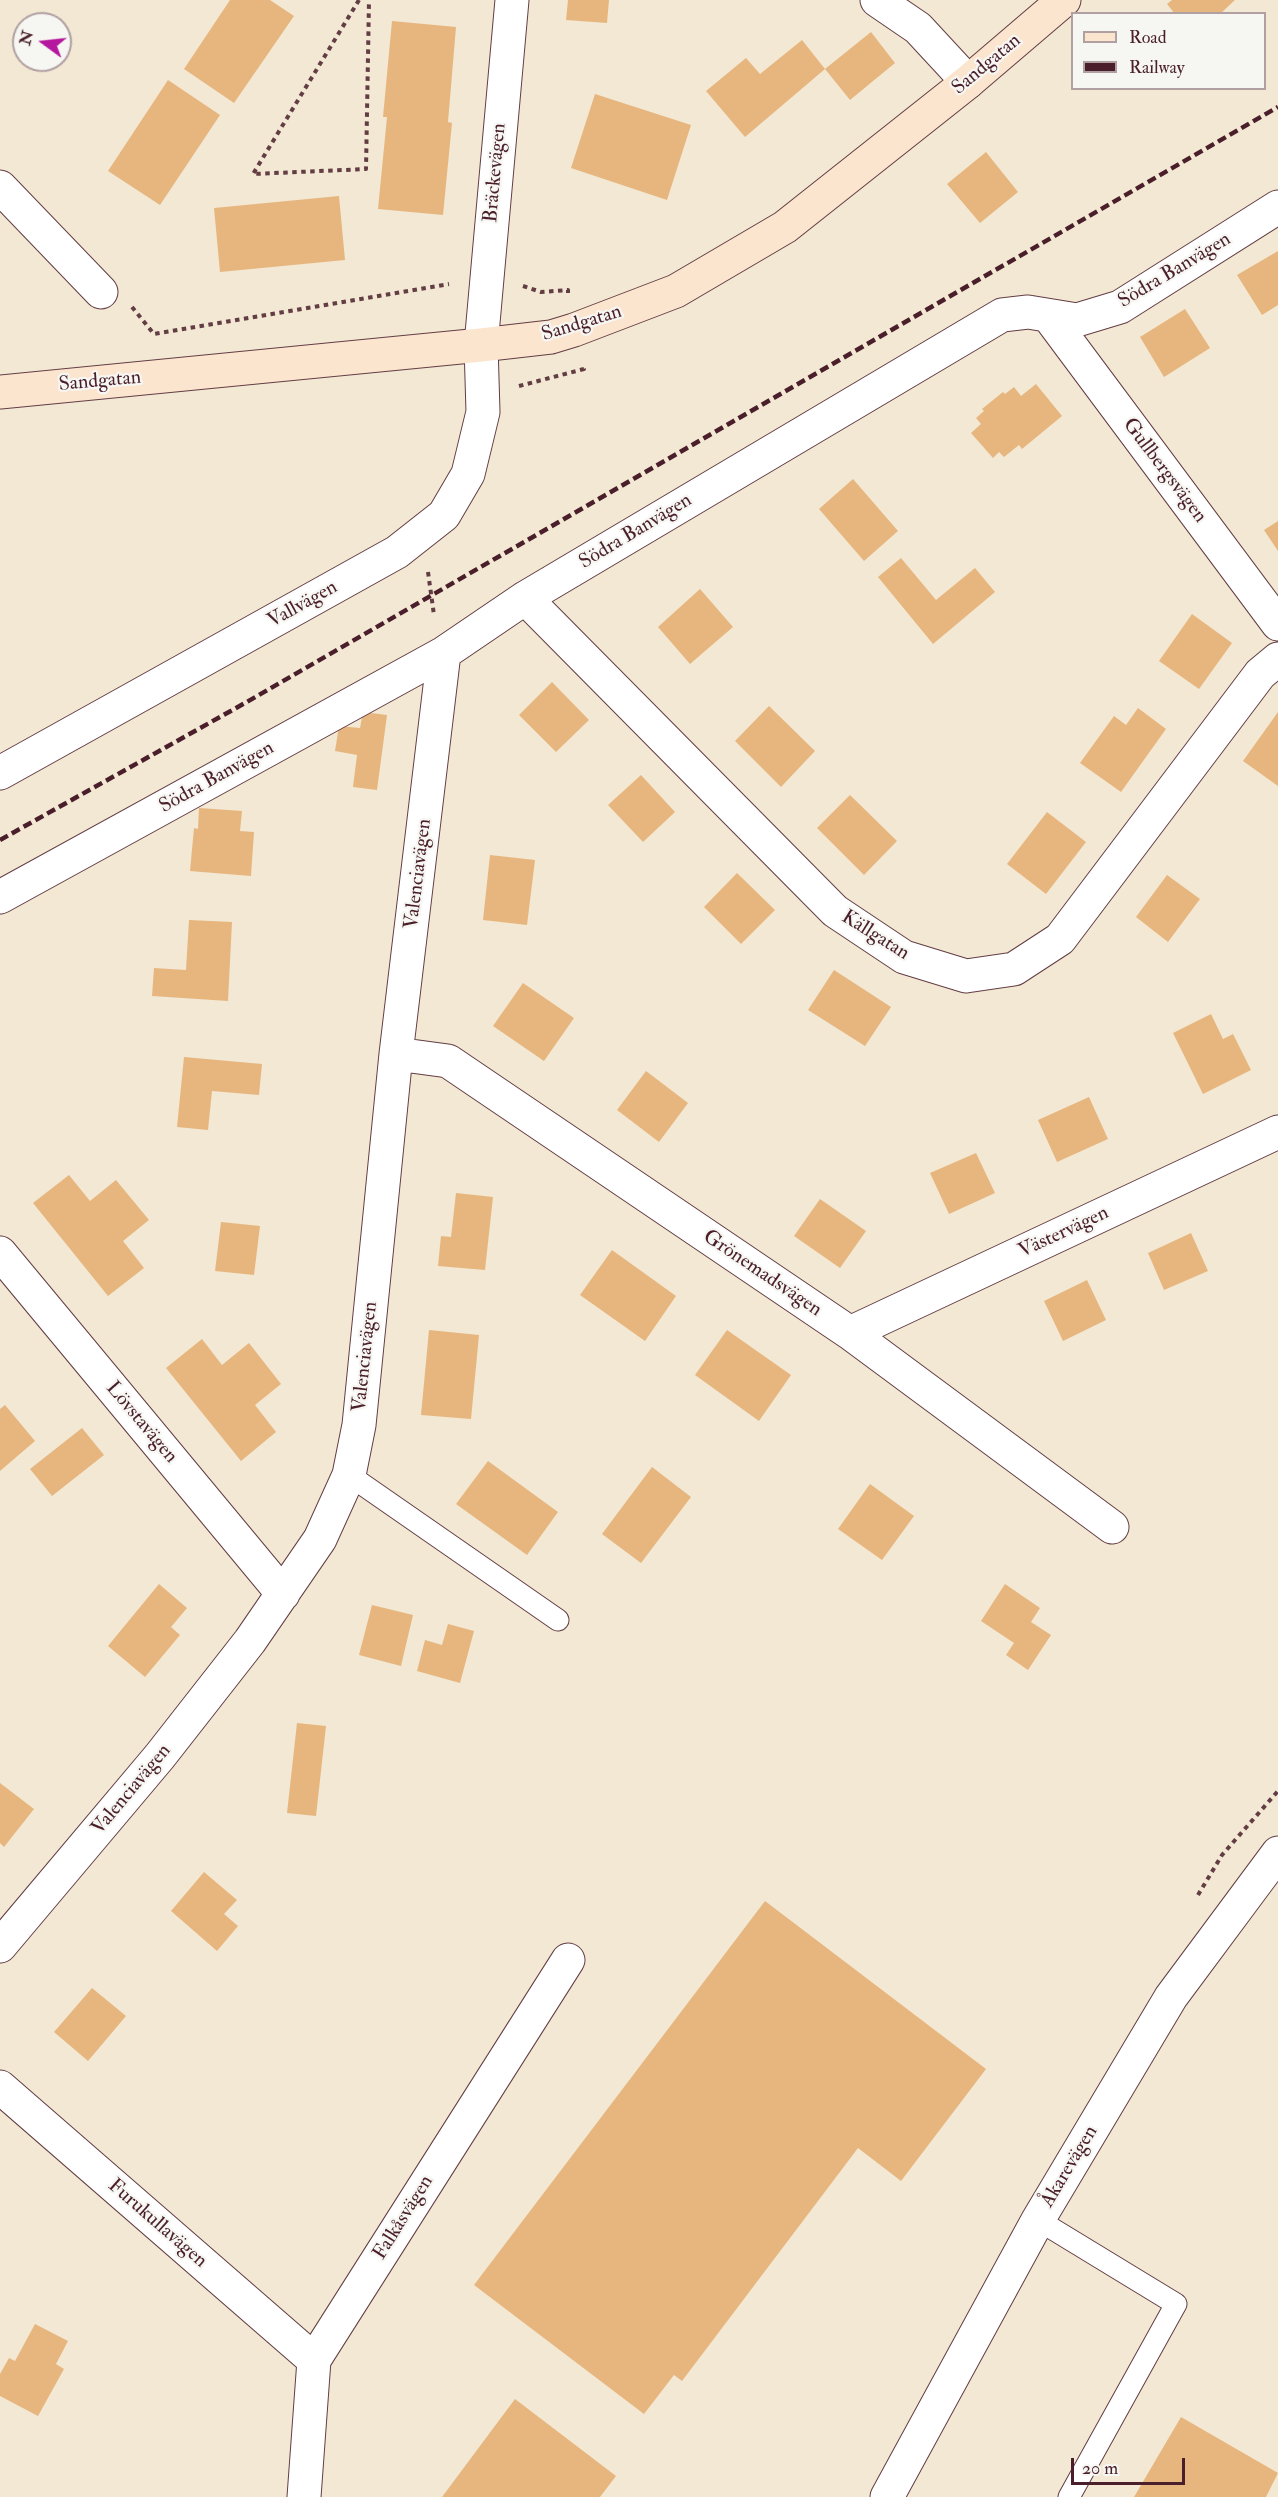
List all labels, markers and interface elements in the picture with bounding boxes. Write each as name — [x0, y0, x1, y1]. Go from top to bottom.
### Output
north arrow — [12, 12, 72, 72]
legend — [1071, 12, 1266, 90]
text: Road — [1129, 26, 1167, 49]
text: N — [15, 28, 38, 47]
street label: Sandgatan — [948, 29, 1026, 101]
text: Railway — [1129, 56, 1185, 79]
street label: Bräckevägen — [480, 122, 512, 224]
street label: Södra Banvägen — [1114, 228, 1236, 314]
street label: Sandgatan — [539, 300, 625, 348]
street label: Sandgatan — [58, 366, 142, 398]
street label: Gullbergsvägen — [1117, 414, 1211, 528]
street label: Södra Banvägen — [575, 489, 697, 575]
street label: Vallvägen — [264, 576, 342, 634]
street label: Södra Banvägen — [156, 737, 278, 819]
street label: Valenciavägen — [400, 817, 438, 931]
street label: Källgatan — [837, 906, 913, 966]
street label: Västervägen — [1015, 1202, 1113, 1264]
street label: Grönemadsvägen — [698, 1225, 826, 1323]
street label: Valenciavägen — [348, 1301, 384, 1413]
street label: Lövstavägen — [100, 1377, 182, 1469]
street label: Valenciavägen — [87, 1740, 177, 1840]
street label: Åkarevägen — [1036, 2122, 1104, 2212]
street label: Falkåsvägen — [369, 2171, 439, 2265]
street label: Furukullavägen — [103, 2174, 211, 2274]
scale bar — [1074, 2446, 1188, 2484]
text: 20 m — [1082, 2457, 1118, 2480]

